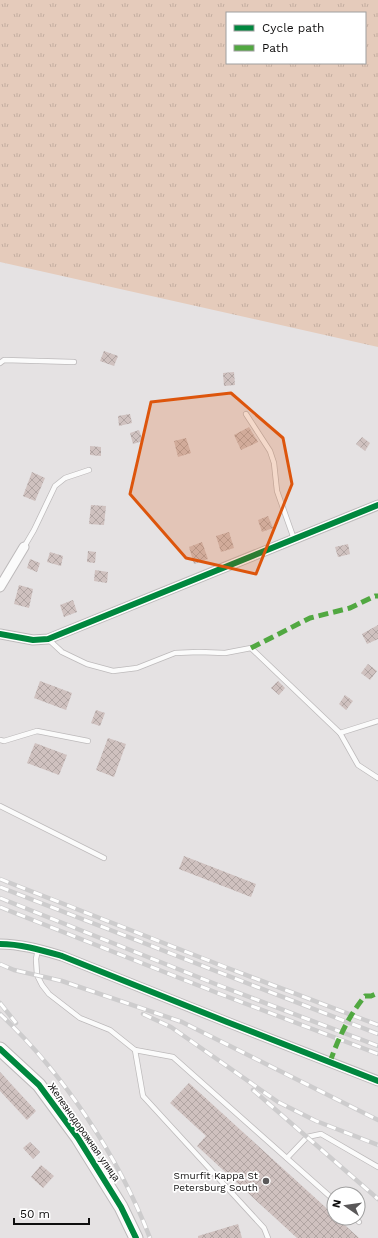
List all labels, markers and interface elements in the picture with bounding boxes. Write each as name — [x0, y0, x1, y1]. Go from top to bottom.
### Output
legend — [226, 12, 366, 64]
text: Cycle path — [262, 21, 324, 35]
text: Path — [262, 41, 288, 55]
street label: Железнодорожная улица — [46, 1081, 122, 1184]
place label: Smurfit Kappa St Petersburg South — [173, 1170, 259, 1193]
marker: Smurfit Kappa St Petersburg South — [261, 1176, 271, 1186]
north arrow — [326, 1186, 366, 1226]
text: N — [329, 1198, 344, 1209]
scale bar — [14, 1200, 89, 1226]
text: 50 m — [20, 1207, 50, 1221]

